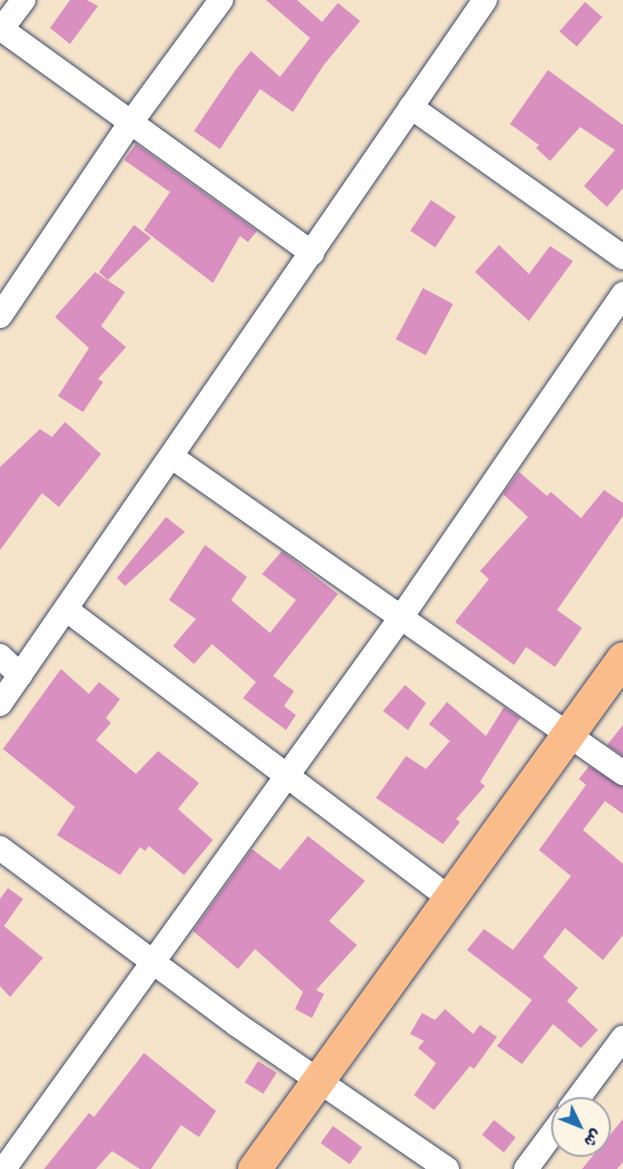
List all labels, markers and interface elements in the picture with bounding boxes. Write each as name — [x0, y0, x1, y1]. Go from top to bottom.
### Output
north arrow — [551, 1097, 611, 1157]
text: ش — [579, 1124, 607, 1152]

